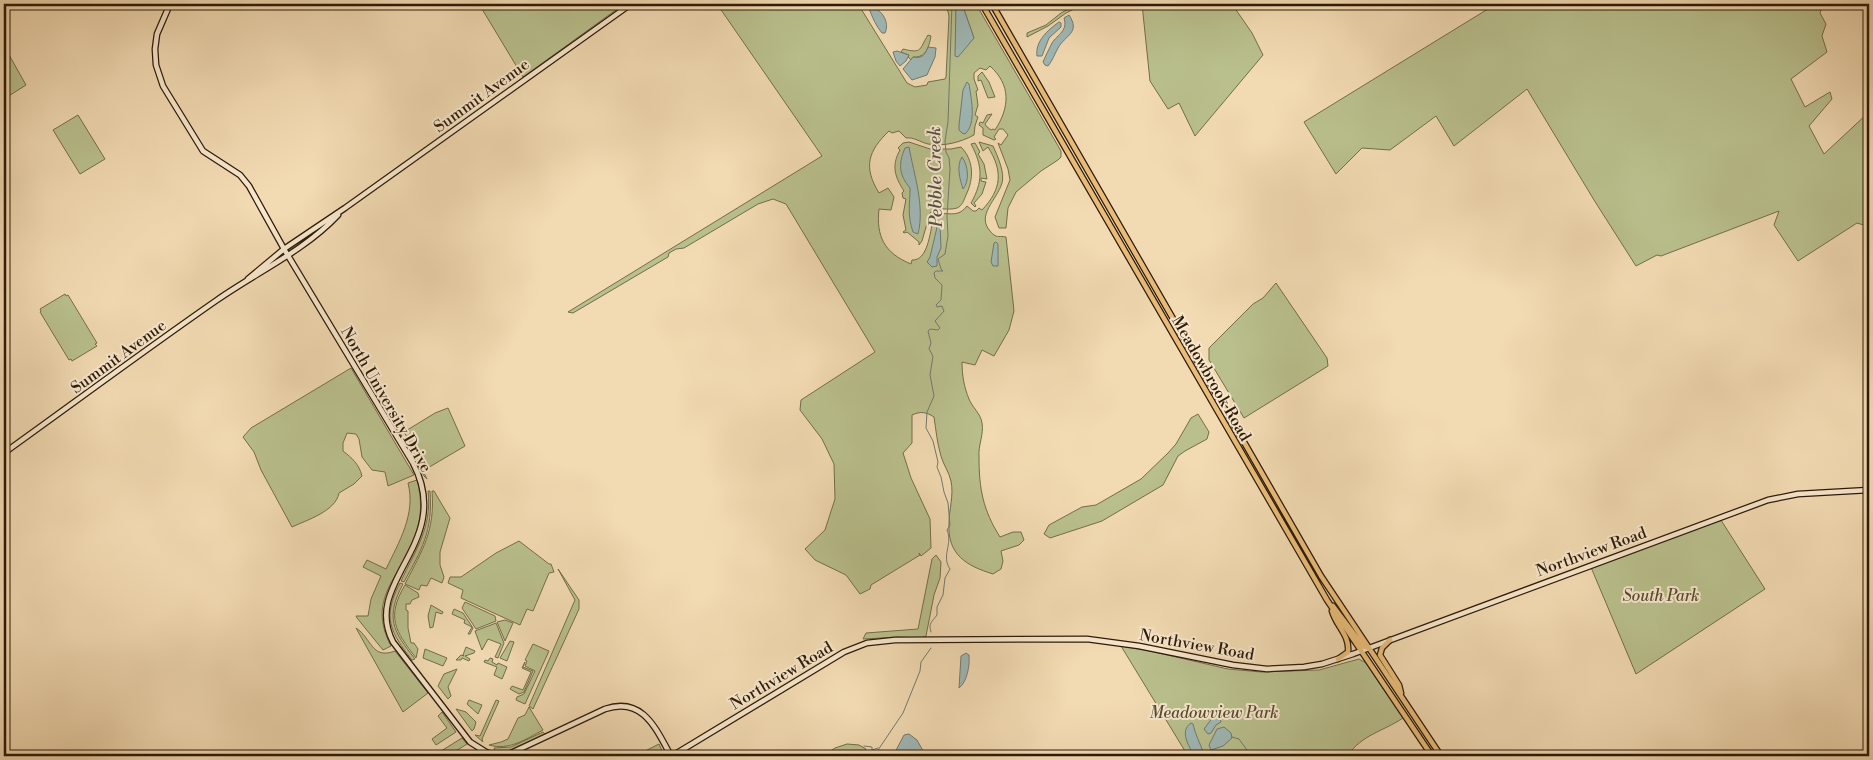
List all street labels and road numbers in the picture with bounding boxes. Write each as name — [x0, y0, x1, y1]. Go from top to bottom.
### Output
street label: Summit Avenue — [430, 54, 533, 137]
street label: Meadowbrook Road — [1167, 312, 1255, 445]
street label: Summit Avenue — [67, 315, 170, 398]
street label: North University Drive — [336, 323, 436, 476]
street label: Northview Road — [1533, 523, 1649, 581]
street label: Northview Road — [1138, 625, 1256, 665]
street label: Northview Road — [727, 637, 836, 714]

